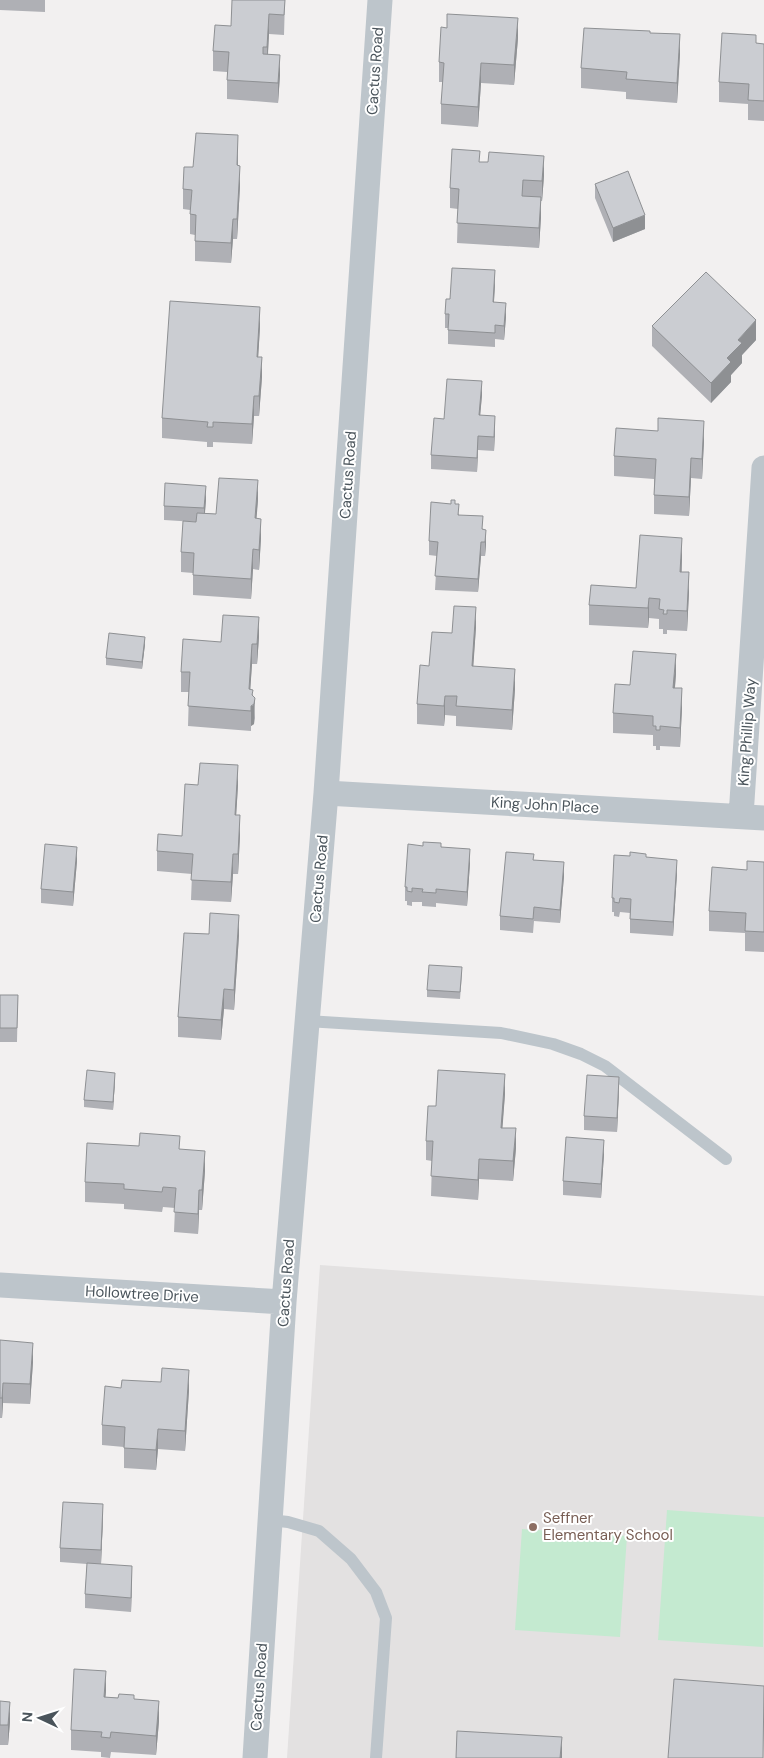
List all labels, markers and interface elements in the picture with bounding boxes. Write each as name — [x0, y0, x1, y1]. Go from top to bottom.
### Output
street label: Cactus Road — [362, 26, 388, 116]
street label: Cactus Road — [335, 430, 361, 520]
street label: King Phillip Way — [733, 677, 761, 787]
street label: King John Place — [490, 792, 600, 818]
street label: Cactus Road — [305, 834, 333, 924]
street label: Cactus Road — [273, 1238, 299, 1328]
street label: Hollowtree Drive — [85, 1281, 199, 1307]
place label: Seffner Elementary School — [543, 1508, 673, 1545]
marker: Seffner Elementary School — [527, 1521, 539, 1533]
street label: Cactus Road — [246, 1642, 272, 1732]
north arrow — [15, 1693, 65, 1743]
text: N — [18, 1711, 36, 1723]

